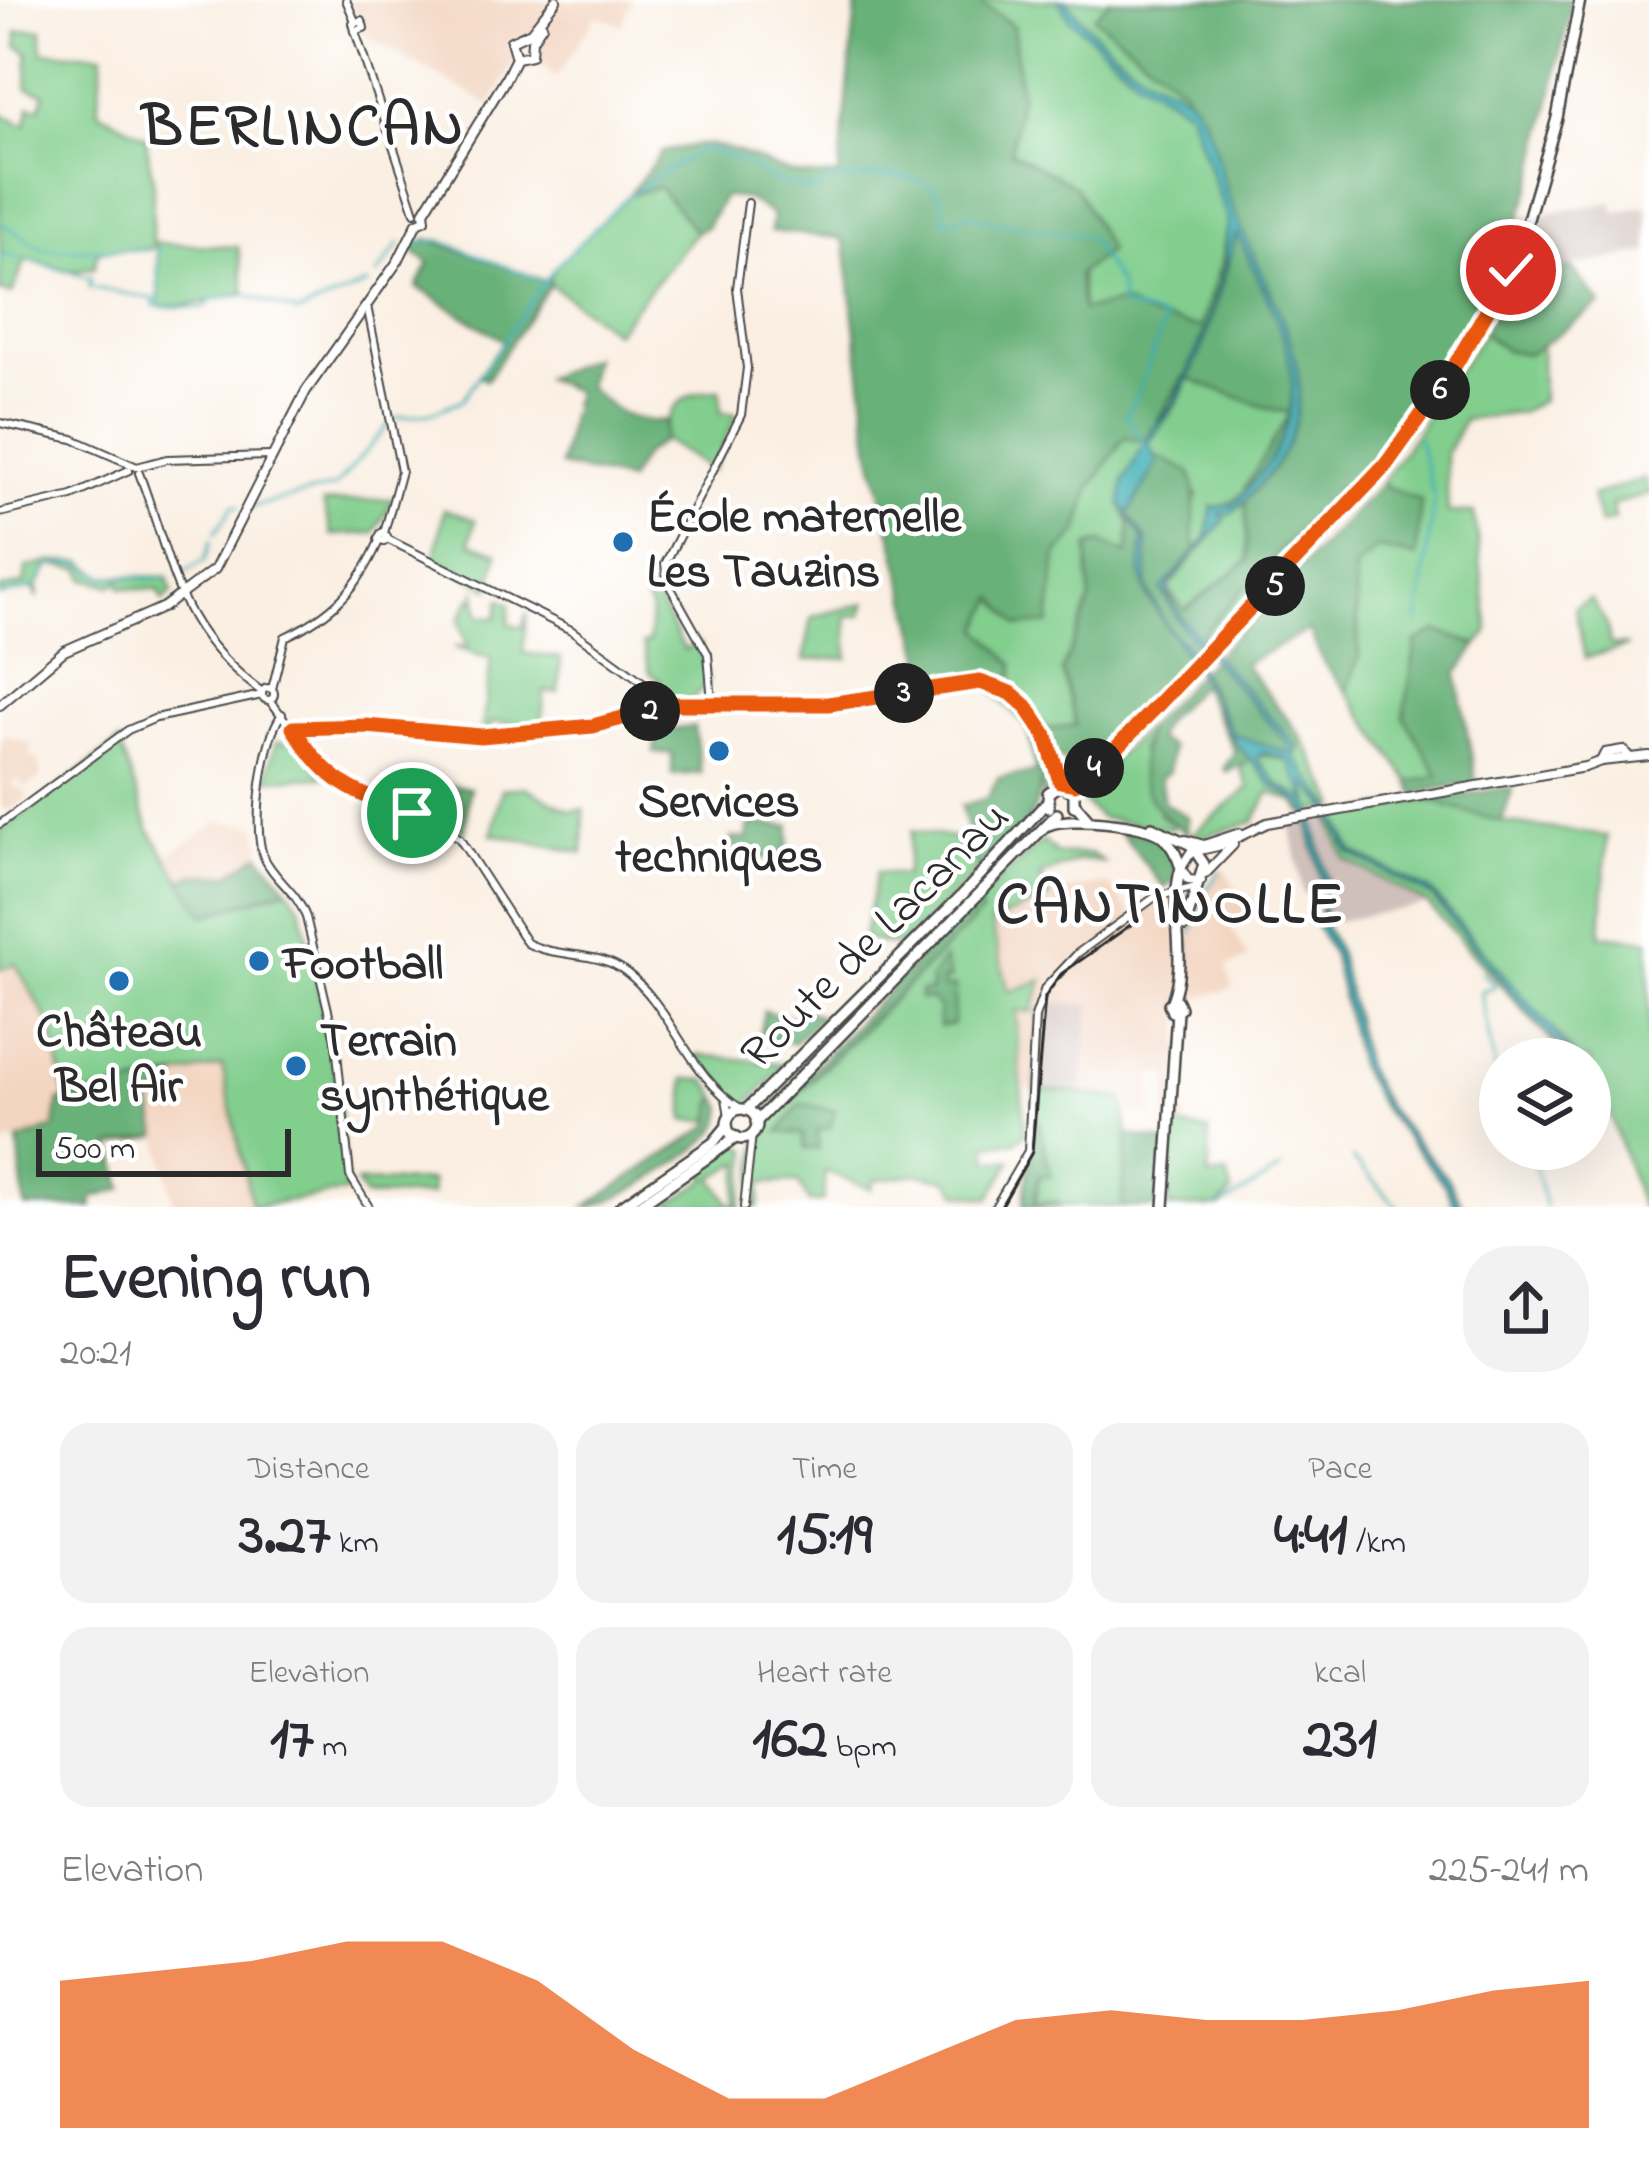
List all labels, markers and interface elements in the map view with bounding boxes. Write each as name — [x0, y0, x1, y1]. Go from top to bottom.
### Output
district label: BERLINCAN — [139, 86, 466, 173]
pin — [1460, 219, 1562, 321]
icon: check — [1478, 237, 1544, 303]
pin: 6 — [1410, 360, 1470, 420]
text: 6 — [1433, 366, 1447, 414]
place label: École maternelle Les Tauzins — [647, 484, 962, 609]
marker: École maternelle Les Tauzins — [610, 529, 636, 555]
pin: 5 — [1245, 556, 1305, 616]
text: 5 — [1266, 562, 1284, 610]
pin: 3 — [874, 663, 934, 723]
text: 3 — [897, 669, 911, 717]
pin: 2 — [620, 681, 680, 741]
text: 2 — [642, 687, 658, 735]
marker: Services techniques — [706, 738, 732, 764]
pin: 4 — [1064, 738, 1124, 798]
text: 4 — [1087, 744, 1101, 792]
pin — [361, 762, 463, 864]
place label: Services techniques — [614, 769, 823, 894]
icon: arrive — [379, 780, 445, 846]
street label: Route de Lacanau — [726, 786, 1027, 1087]
district label: CANTINOLLE — [996, 864, 1346, 951]
place label: Football — [281, 931, 443, 1001]
marker: Football — [246, 948, 272, 974]
marker: Château Bel Air — [106, 968, 132, 994]
place label: Château Bel Air — [36, 999, 202, 1124]
place label: Terrain synthétique — [320, 1008, 550, 1133]
map controls — [1479, 1038, 1611, 1170]
button: layers — [1479, 1038, 1611, 1170]
marker: Terrain synthétique — [283, 1053, 309, 1079]
scale bar — [36, 1123, 291, 1176]
text: 500 m — [54, 1126, 135, 1174]
text: Evening run — [60, 1233, 371, 1329]
button: share — [1463, 1246, 1589, 1372]
text: 20:21 — [60, 1326, 131, 1383]
text: Distance — [248, 1446, 370, 1494]
text: Time — [792, 1446, 857, 1494]
text: Pace — [1308, 1446, 1372, 1494]
text: 3.27 — [239, 1494, 330, 1581]
text: 15:19 — [777, 1494, 872, 1581]
text: 4:41 — [1274, 1494, 1348, 1581]
text: km — [330, 1520, 379, 1568]
text: /km — [1348, 1520, 1406, 1568]
text: Elevation — [248, 1650, 370, 1698]
text: Heart rate — [757, 1650, 892, 1698]
text: kcal — [1314, 1650, 1366, 1698]
text: 17 — [270, 1698, 314, 1785]
text: 162 — [752, 1698, 828, 1785]
text: 231 — [1303, 1698, 1377, 1785]
text: m — [314, 1724, 348, 1772]
text: bpm — [828, 1724, 897, 1772]
text: Elevation — [60, 1843, 203, 1900]
text: 225–241 m — [1429, 1843, 1589, 1900]

